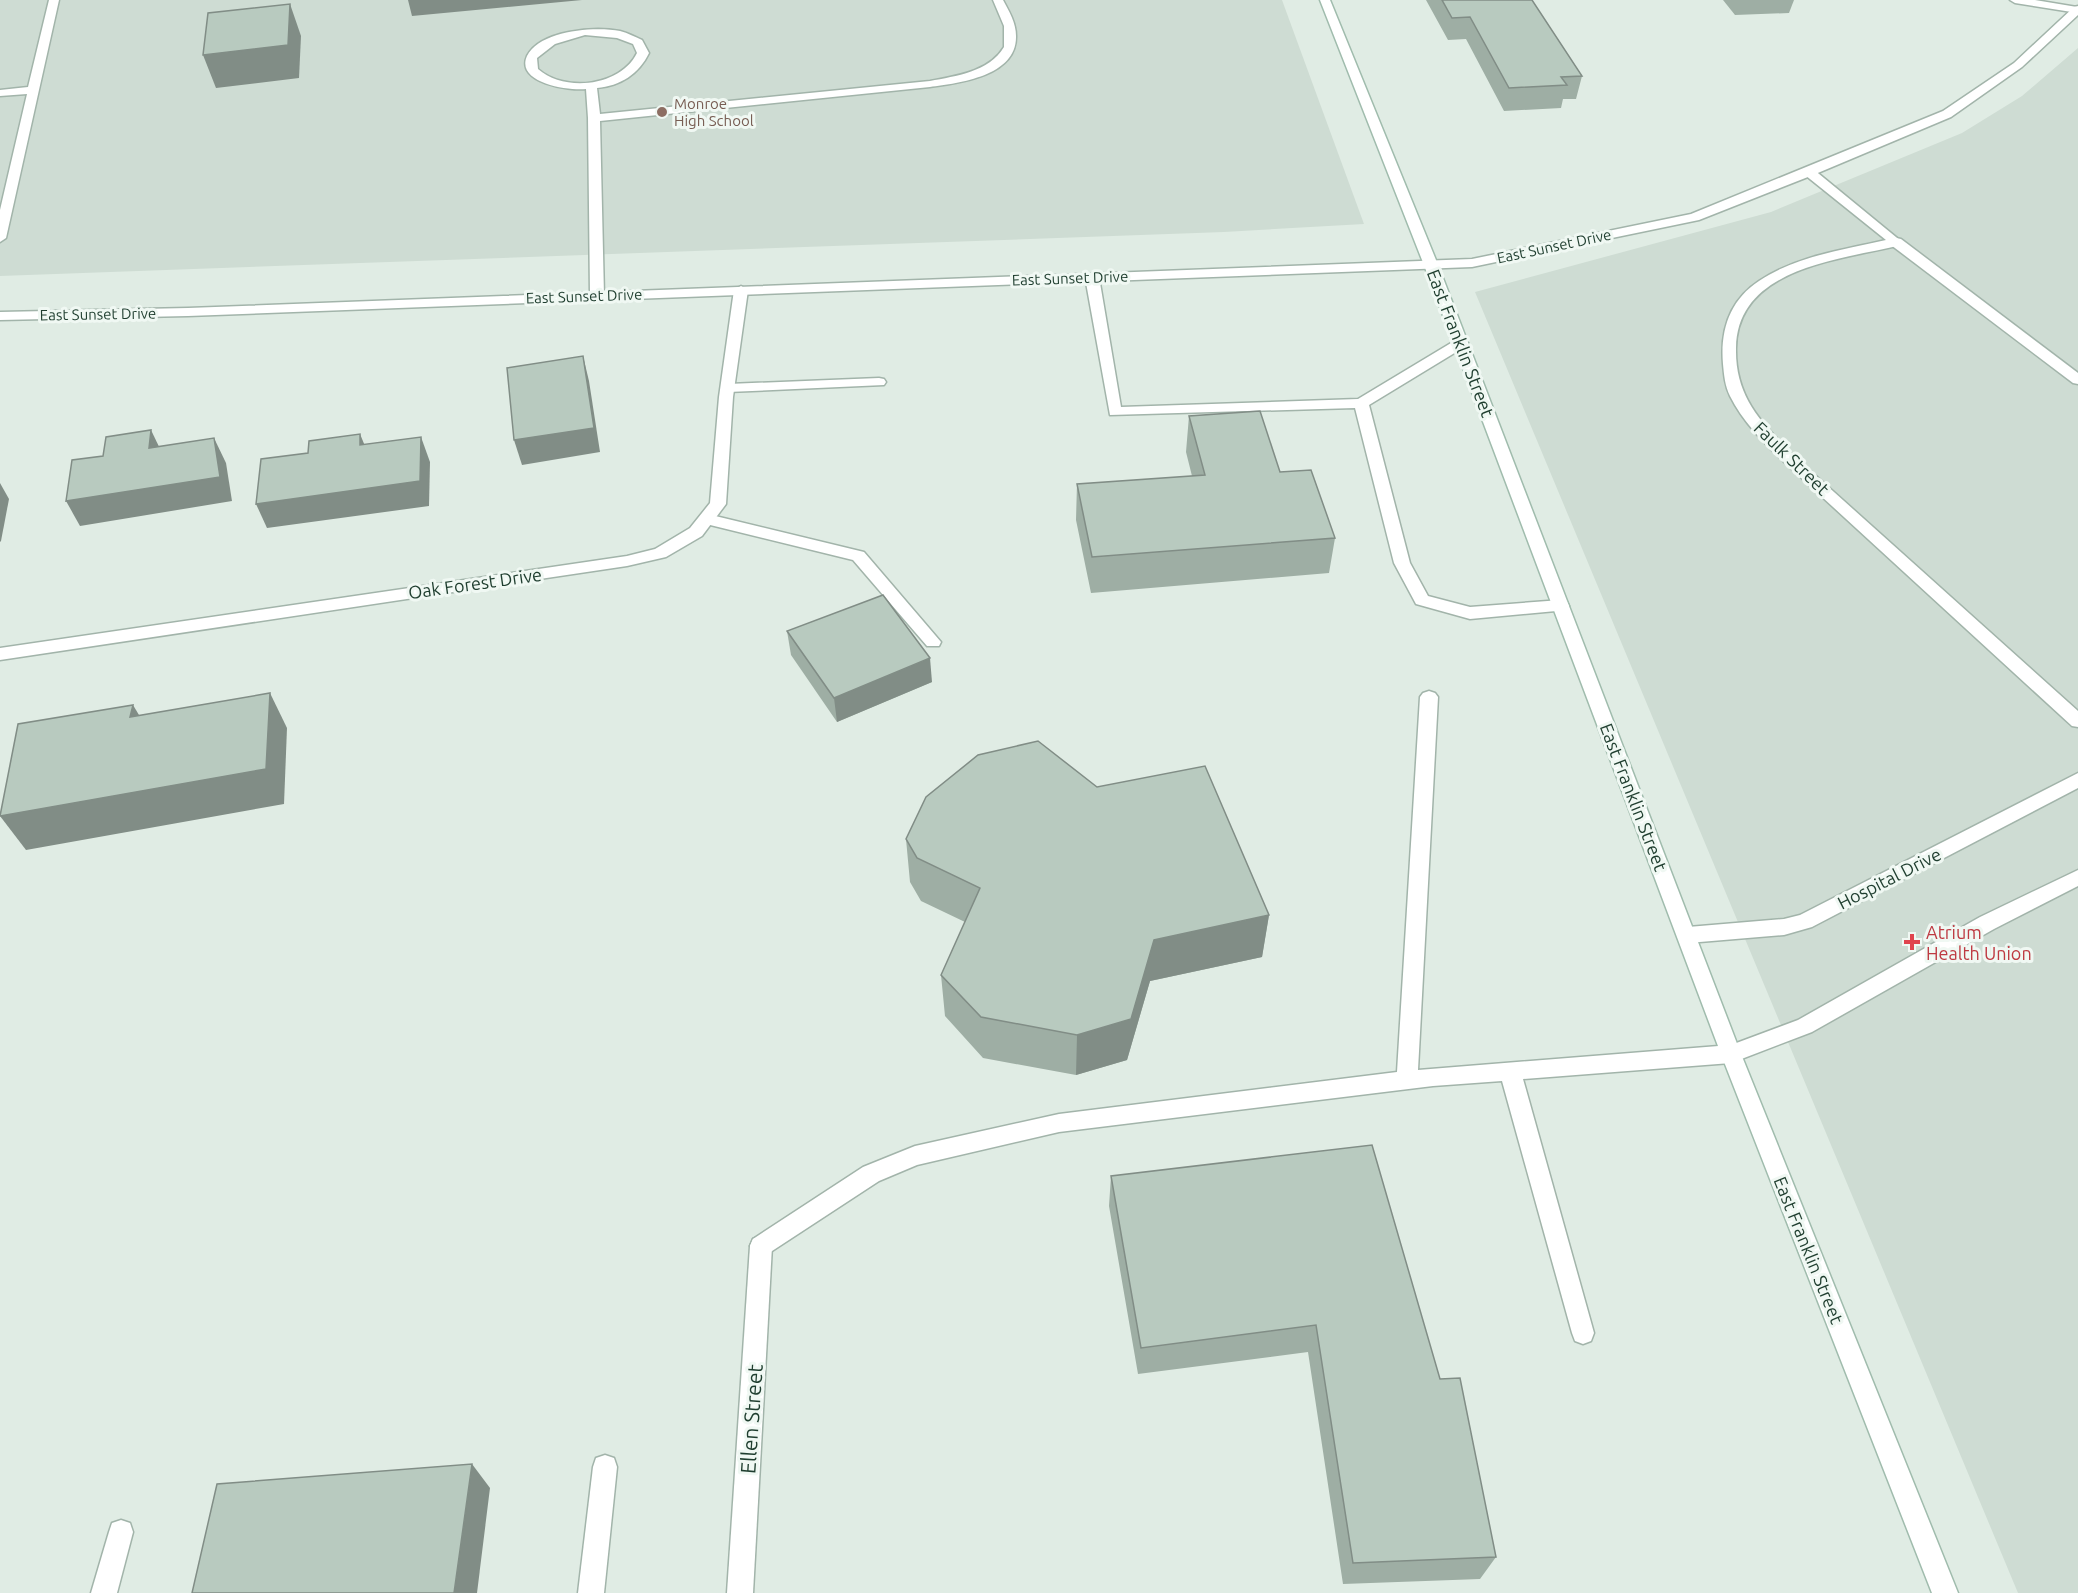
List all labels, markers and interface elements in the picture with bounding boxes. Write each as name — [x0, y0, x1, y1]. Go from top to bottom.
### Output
place label: Monroe High School — [674, 95, 754, 129]
marker: Monroe High School — [655, 105, 669, 119]
street label: East Sunset Drive — [1495, 226, 1613, 266]
street label: East Franklin Street — [1424, 266, 1498, 420]
street label: East Sunset Drive — [1011, 267, 1129, 289]
street label: East Sunset Drive — [525, 285, 643, 307]
street label: East Sunset Drive — [40, 304, 156, 324]
street label: Faulk Street — [1750, 417, 1834, 499]
street label: Oak Forest Drive — [407, 564, 543, 602]
street label: East Franklin Street — [1597, 720, 1671, 874]
street label: Hospital Drive — [1834, 843, 1944, 913]
place label: Atrium Health Union — [1926, 922, 2032, 963]
marker: Atrium Health Union — [1903, 933, 1921, 951]
street label: East Franklin Street — [1770, 1174, 1848, 1326]
street label: Ellen Street — [735, 1363, 767, 1475]

